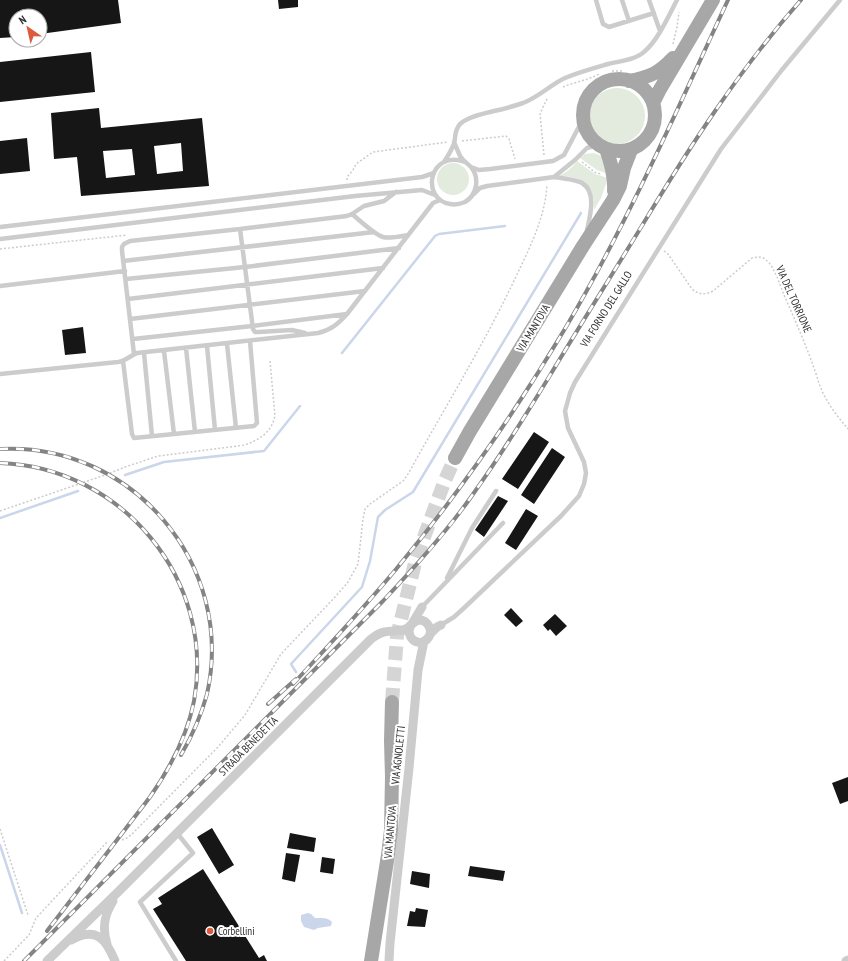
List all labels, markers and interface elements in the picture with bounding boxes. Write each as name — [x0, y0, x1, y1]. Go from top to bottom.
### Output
north arrow — [8, 8, 48, 48]
text: N — [16, 12, 29, 27]
street label: VIA DEL TORRIONE — [773, 262, 815, 335]
street label: VIA FORNO DEL GALLO — [576, 268, 635, 351]
street label: VIA MANTOVA — [513, 301, 553, 355]
street label: STRADA BENEDETTA — [215, 713, 281, 779]
street label: VIA AGNOLETTI — [388, 725, 408, 786]
street label: VIA MANTOVA — [381, 804, 399, 860]
place label: Corbellini — [218, 924, 255, 938]
marker: Corbellini — [205, 926, 215, 936]

